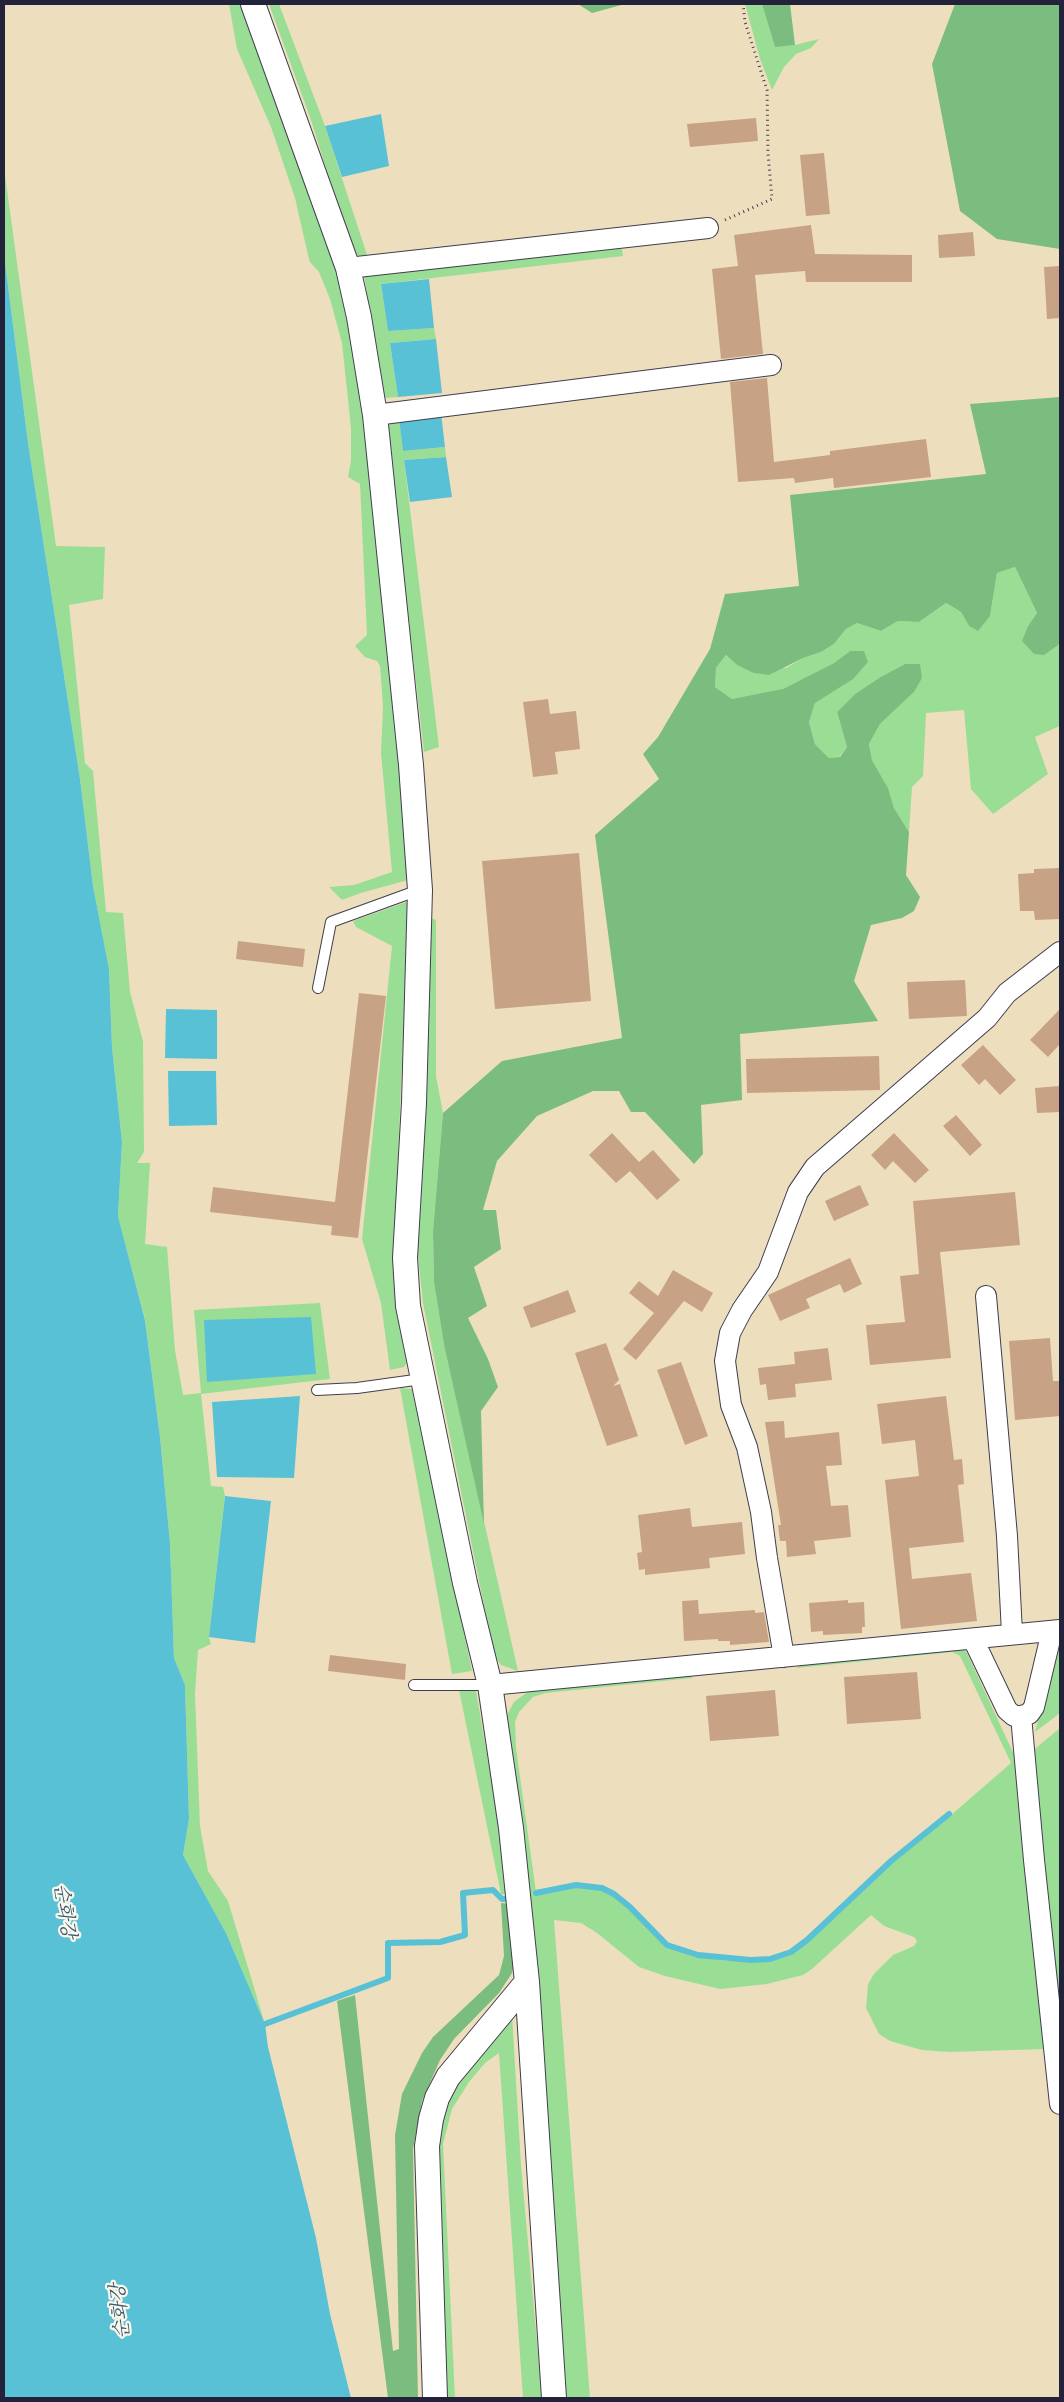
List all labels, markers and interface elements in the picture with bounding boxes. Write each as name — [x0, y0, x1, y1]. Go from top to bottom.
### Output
water label: 순화강 — [47, 1882, 79, 1940]
water label: 순화강 — [108, 2282, 136, 2340]

